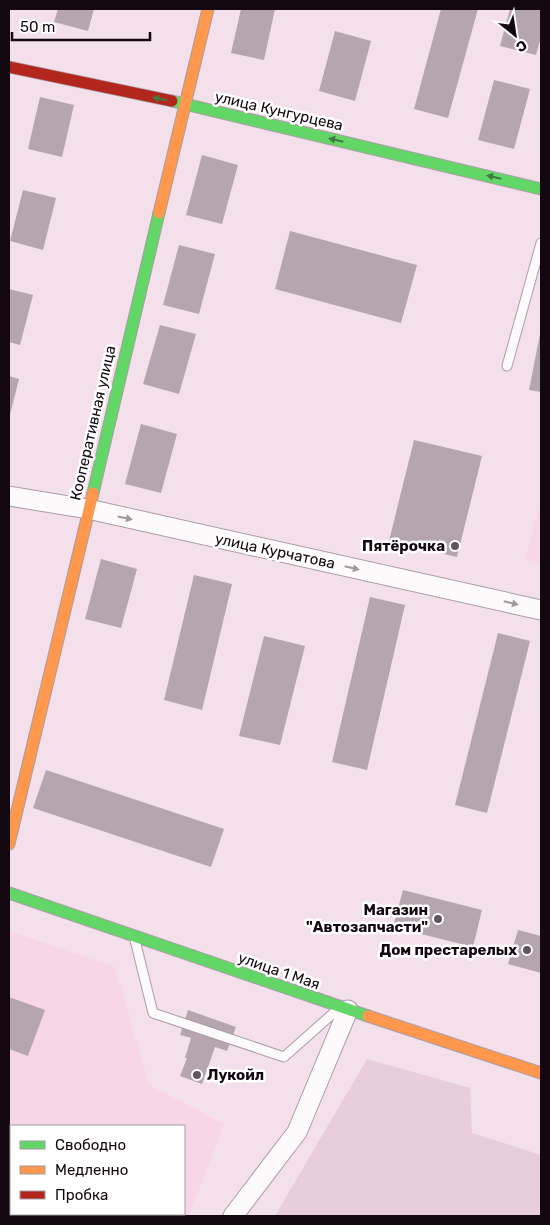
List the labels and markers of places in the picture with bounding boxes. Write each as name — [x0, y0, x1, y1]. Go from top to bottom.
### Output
place label: Пятёрочка — [362, 537, 445, 555]
marker: Пятёрочка — [449, 540, 461, 552]
place label: Магазин "Автозапчасти" — [306, 901, 428, 936]
marker: Магазин "Автозапчасти" — [432, 913, 444, 925]
place label: Дом престарелых — [379, 941, 517, 959]
marker: Дом престарелых — [521, 944, 533, 956]
place label: Лукойл — [207, 1066, 264, 1084]
marker: Лукойл — [191, 1069, 203, 1081]

